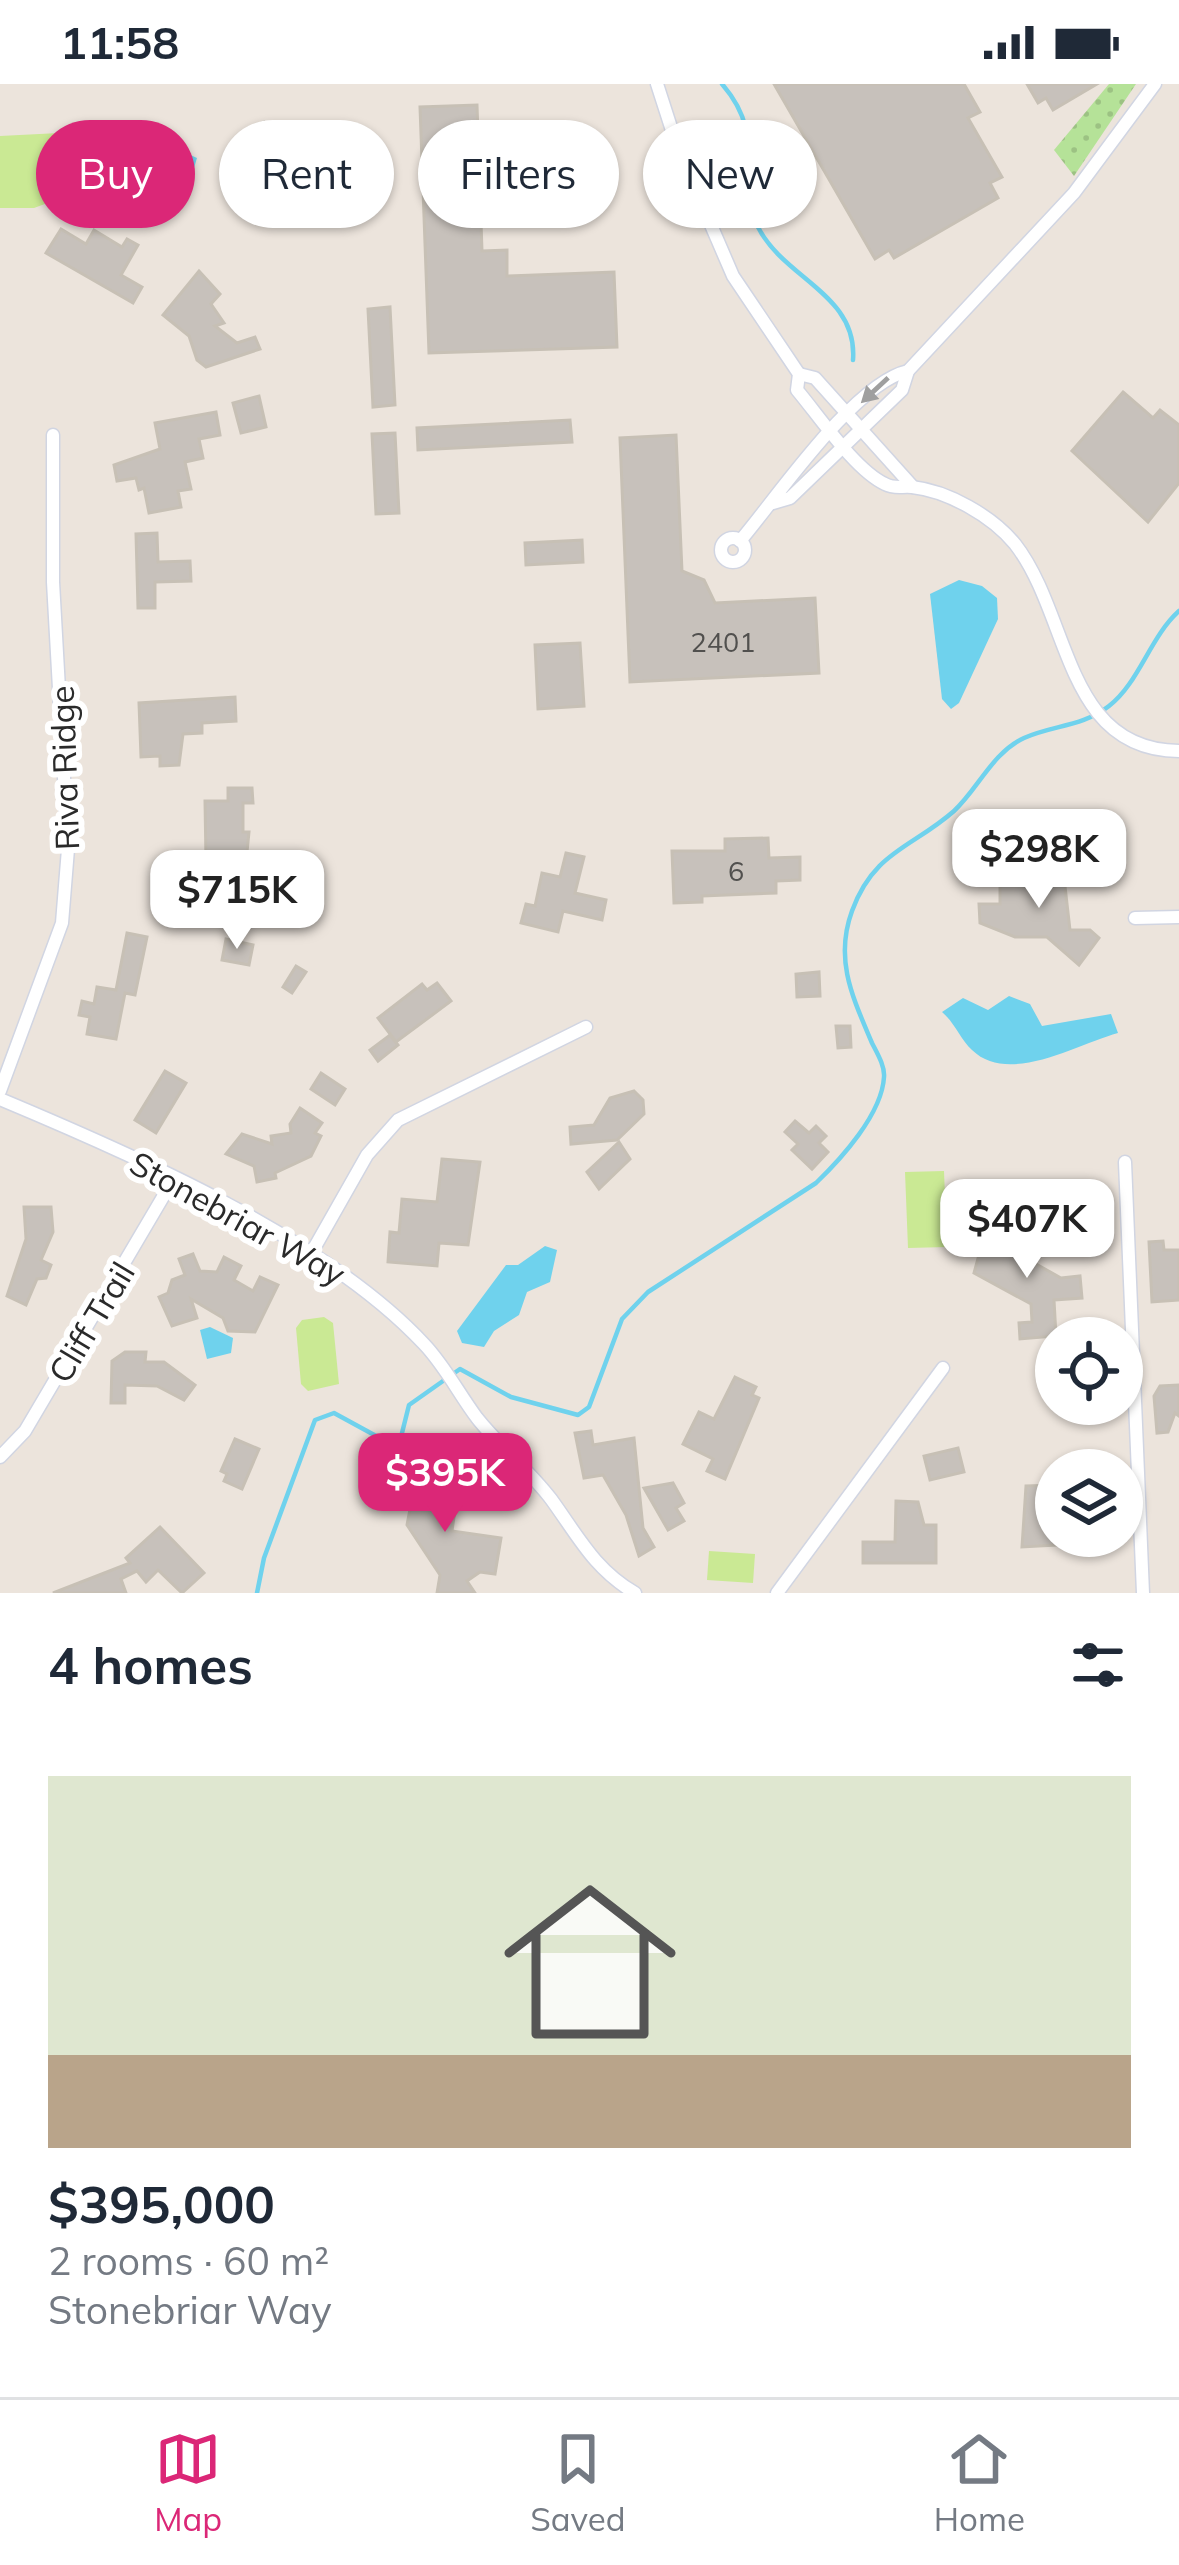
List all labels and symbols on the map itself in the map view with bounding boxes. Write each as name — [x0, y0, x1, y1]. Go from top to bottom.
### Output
one-way arrow — [860, 376, 889, 404]
house number: 2401 — [691, 625, 755, 659]
street label: Riva Ridge — [41, 685, 87, 851]
pin: $298K — [955, 809, 1123, 911]
pin: $715K — [153, 850, 321, 952]
house number: 6 — [728, 854, 744, 888]
street label: Stonebriar Way — [123, 1142, 353, 1294]
pin: $407K — [943, 1179, 1111, 1281]
street label: Cliff Trail — [39, 1254, 143, 1390]
pin: $395K — [361, 1433, 529, 1535]

